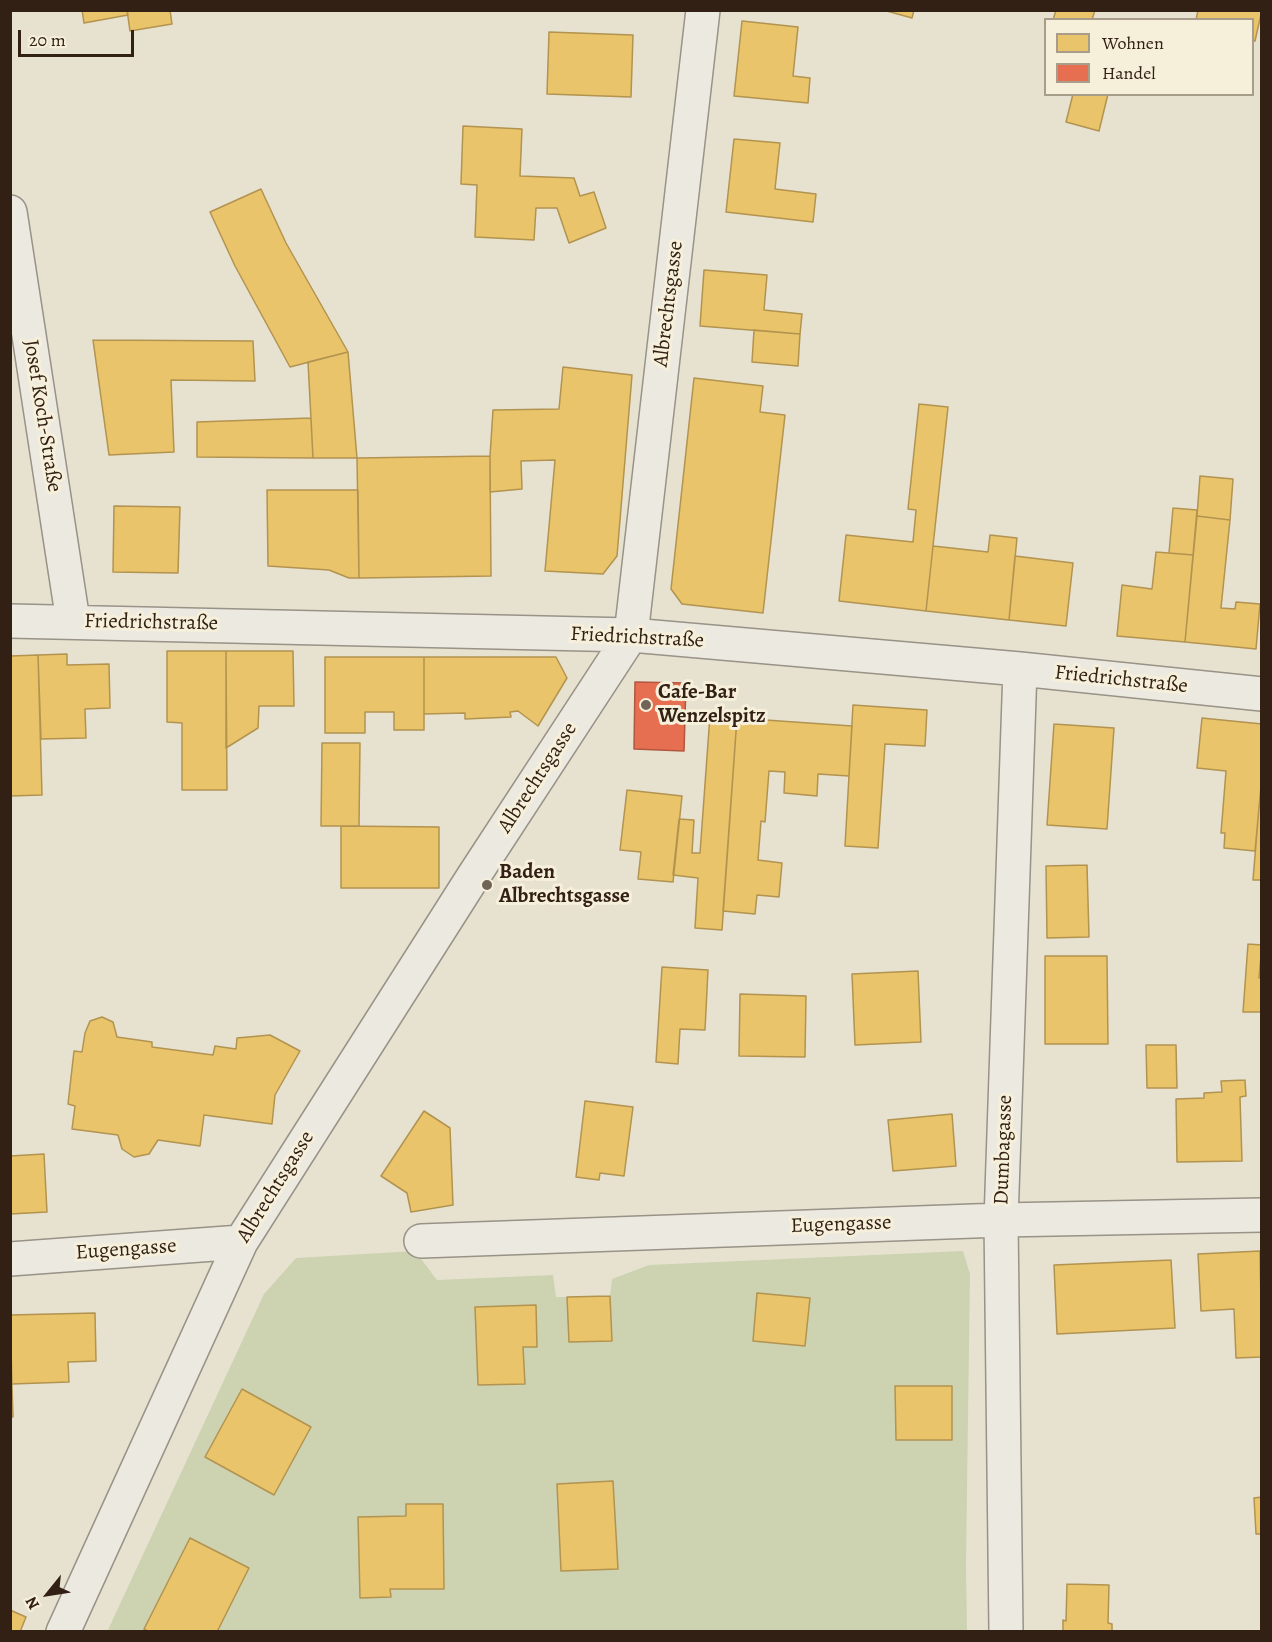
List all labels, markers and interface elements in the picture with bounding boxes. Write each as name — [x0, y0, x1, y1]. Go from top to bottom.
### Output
scale bar — [21, 18, 136, 56]
legend — [1044, 18, 1254, 96]
text: 20 m — [29, 28, 66, 52]
text: Wohnen — [1102, 31, 1164, 55]
text: Handel — [1102, 61, 1156, 85]
street label: Albrechtsgasse — [649, 240, 689, 368]
street label: Josef Koch-Straße — [18, 338, 66, 494]
street label: Friedrichstraße — [84, 609, 218, 637]
street label: Friedrichstraße — [569, 622, 705, 654]
street label: Friedrichstraße — [1053, 660, 1189, 700]
place label: Cafe-Bar Wenzelspitz — [658, 680, 766, 730]
marker: Cafe-Bar Wenzelspitz — [639, 698, 653, 712]
street label: Albrechtsgasse — [493, 718, 583, 838]
place label: Baden Albrechtsgasse — [499, 860, 630, 910]
marker: Baden Albrechtsgasse — [480, 878, 494, 892]
street label: Dumbagasse — [989, 1094, 1019, 1206]
street label: Albrechtsgasse — [232, 1127, 320, 1247]
street label: Eugengasse — [790, 1211, 892, 1239]
street label: Eugengasse — [75, 1234, 177, 1266]
north arrow — [18, 1564, 78, 1624]
text: N — [20, 1592, 45, 1614]

